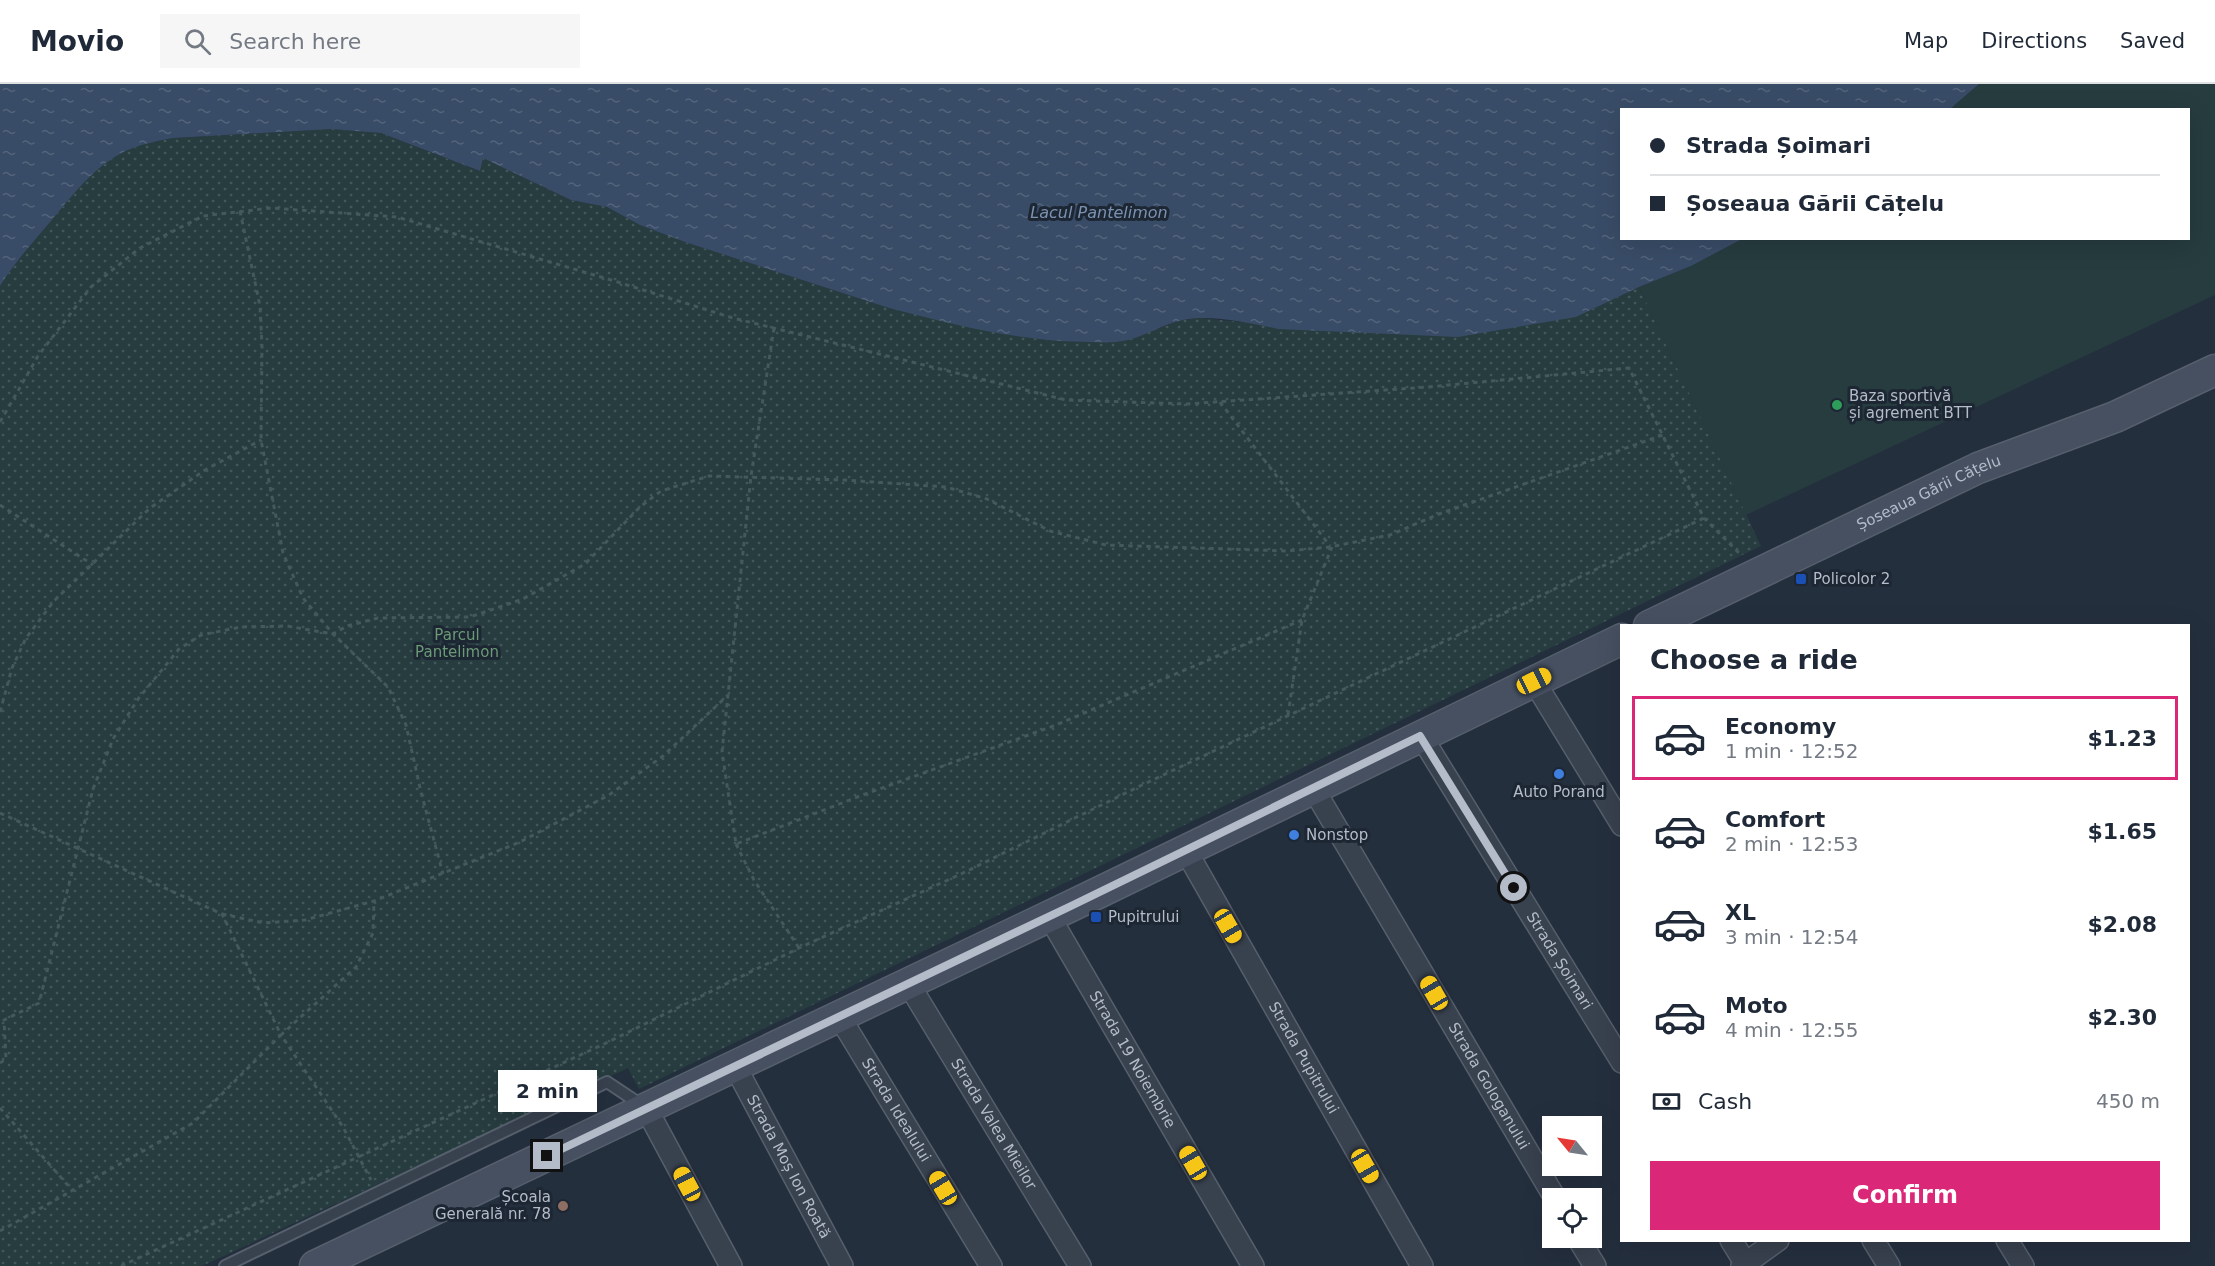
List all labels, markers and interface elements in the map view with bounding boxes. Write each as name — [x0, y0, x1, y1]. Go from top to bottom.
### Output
search box — [160, 14, 580, 68]
text: Movio — [30, 25, 124, 58]
icon: search — [181, 25, 214, 58]
text: Search here — [229, 29, 361, 54]
text: Map — [1904, 29, 1948, 53]
text: Directions — [1981, 29, 2087, 53]
text: Saved — [2120, 29, 2185, 53]
text: Strada Șoimari — [1686, 133, 1871, 158]
text: Șoseaua Gării Cățelu — [1686, 191, 1944, 216]
water label: Lacul Pantelimon — [1030, 203, 1168, 222]
place label: Baza sportivă și agrement BTT — [1849, 387, 1973, 422]
marker: Baza sportivă și agrement BTT — [1830, 398, 1844, 412]
street label: Șoseaua Gării Cățelu — [1854, 451, 2003, 534]
place label: Policolor 2 — [1813, 570, 1890, 588]
marker: Policolor 2 — [1794, 572, 1808, 586]
park label: Parcul Pantelimon — [415, 626, 499, 661]
text: Choose a ride — [1650, 644, 1858, 675]
car — [1514, 665, 1554, 697]
icon: car — [1653, 711, 1707, 765]
text: Economy — [1725, 714, 1836, 739]
text: $1.23 — [2087, 726, 2157, 751]
text: 1 min · 12:52 — [1725, 739, 1859, 763]
marker: Auto Porand — [1552, 767, 1566, 781]
place label: Auto Porand — [1513, 783, 1605, 801]
icon: car — [1653, 804, 1707, 858]
text: Comfort — [1725, 807, 1825, 832]
text: $1.65 — [2087, 819, 2157, 844]
place label: Nonstop — [1306, 826, 1368, 844]
marker: Nonstop — [1287, 828, 1301, 842]
text: 2 min · 12:53 — [1725, 832, 1859, 856]
route start — [1500, 874, 1527, 901]
icon: car — [1653, 897, 1707, 951]
text: XL — [1725, 900, 1756, 925]
car — [1211, 906, 1245, 946]
place label: Pupitrului — [1108, 908, 1179, 926]
street label: Strada Șoimari — [1523, 909, 1596, 1013]
marker: Pupitrului — [1089, 910, 1103, 924]
text: $2.08 — [2087, 912, 2157, 937]
text: 3 min · 12:54 — [1725, 925, 1859, 949]
car — [1417, 973, 1451, 1013]
street label: Strada 19 Noiembrie — [1086, 988, 1180, 1131]
icon: car — [1653, 990, 1707, 1044]
text: Moto — [1725, 993, 1788, 1018]
street label: Strada Pupitrului — [1265, 999, 1342, 1117]
text: $2.30 — [2087, 1005, 2157, 1030]
text: 4 min · 12:55 — [1725, 1018, 1859, 1042]
street label: Strada Gologanului — [1444, 1019, 1533, 1153]
street label: Strada Idealului — [858, 1055, 935, 1165]
street label: Strada Valea Mieilor — [947, 1055, 1041, 1194]
callout: 2 min — [498, 1069, 596, 1111]
text: 2 min — [516, 1079, 579, 1103]
icon: cash — [1650, 1085, 1683, 1118]
text: Cash — [1698, 1089, 1752, 1114]
text: 450 m — [2096, 1089, 2160, 1113]
street label: Strada Moș Ion Roată — [743, 1092, 835, 1241]
north arrow — [1542, 1116, 1602, 1176]
map controls — [1542, 1116, 1602, 1248]
route end — [533, 1142, 560, 1169]
car — [1176, 1143, 1210, 1183]
car — [1348, 1146, 1382, 1186]
button: Confirm — [1650, 1161, 2160, 1230]
car — [671, 1164, 703, 1204]
car — [926, 1168, 960, 1208]
place label: Școala Generală nr. 78 — [435, 1188, 551, 1223]
button: locate — [1542, 1188, 1602, 1248]
marker: Școala Generală nr. 78 — [556, 1199, 570, 1213]

